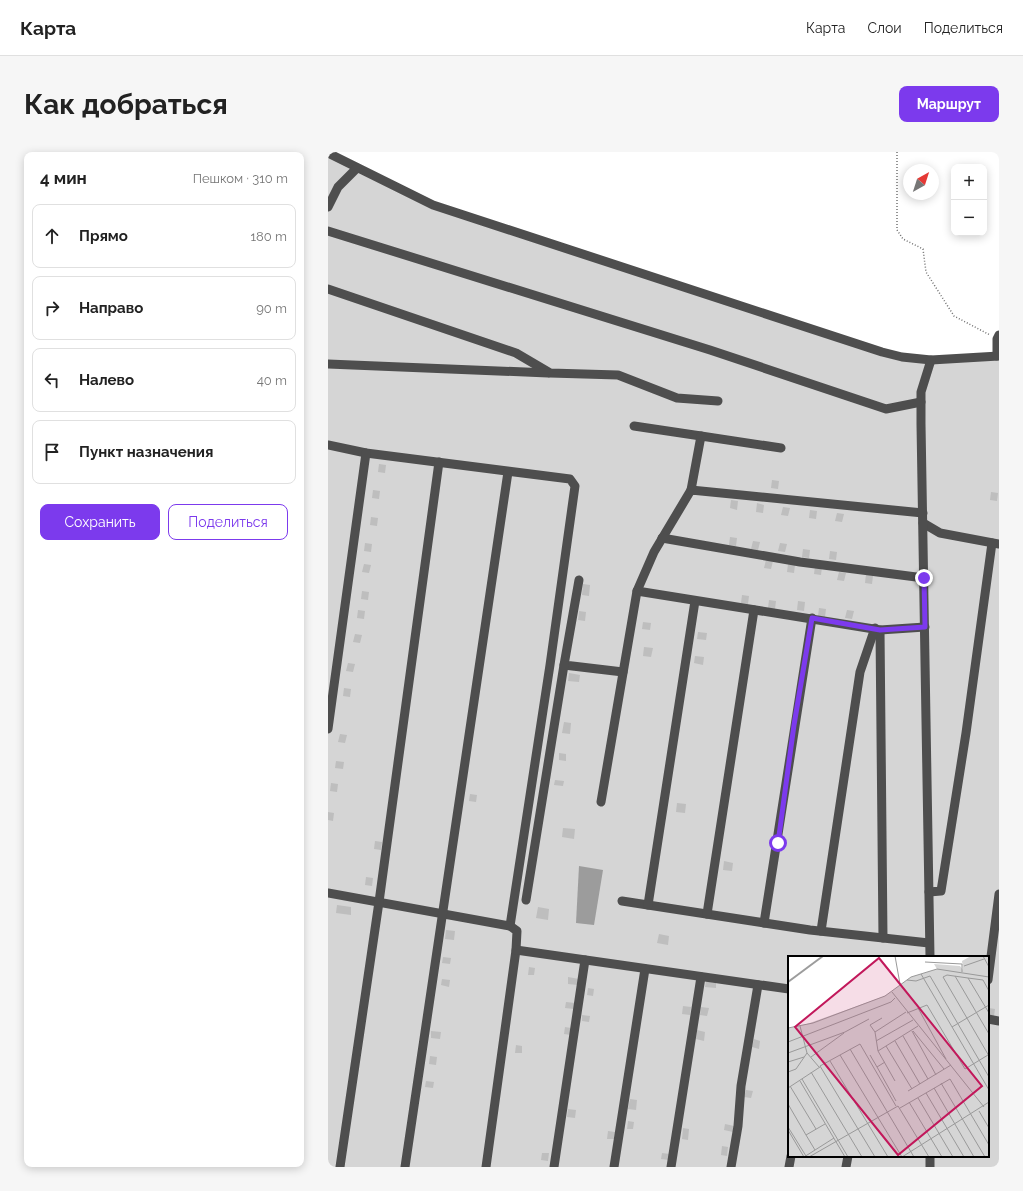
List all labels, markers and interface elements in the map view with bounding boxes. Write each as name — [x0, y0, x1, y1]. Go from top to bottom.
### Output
text: Карта — [20, 17, 76, 39]
text: Карта — [806, 20, 845, 36]
text: Слои — [867, 20, 902, 36]
text: Поделиться — [924, 20, 1003, 36]
button: Маршрут — [899, 86, 999, 122]
text: Как добраться — [24, 88, 228, 121]
north arrow — [903, 164, 939, 200]
map controls — [951, 164, 987, 236]
button: + — [951, 164, 987, 200]
text: 4 мин — [40, 168, 87, 188]
text: Пешком · 310 m — [193, 171, 288, 186]
button: − — [951, 200, 987, 236]
icon: ahead — [41, 225, 63, 247]
text: Прямо — [79, 227, 128, 245]
text: 180 m — [251, 229, 287, 244]
icon: right — [41, 297, 63, 319]
text: Направо — [79, 299, 143, 317]
text: 90 m — [256, 301, 287, 316]
icon: left — [41, 369, 63, 391]
text: Налево — [79, 371, 134, 389]
text: 40 m — [257, 373, 287, 388]
icon: arrive — [41, 441, 63, 463]
text: Пункт назначения — [79, 443, 213, 461]
button: Сохранить — [40, 504, 160, 540]
button: Поделиться — [168, 504, 288, 540]
route end — [915, 569, 933, 587]
route start — [769, 834, 787, 852]
inset map — [788, 956, 989, 1157]

